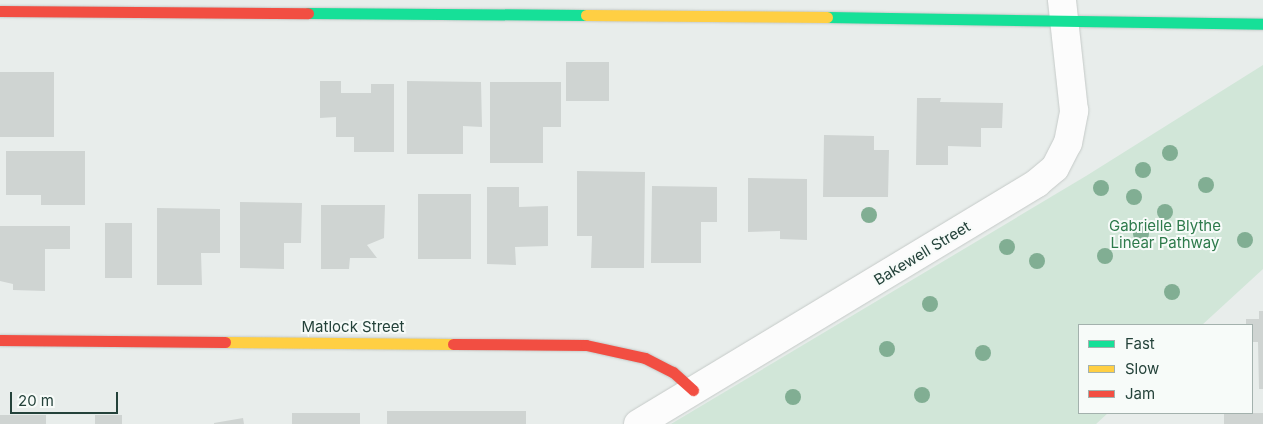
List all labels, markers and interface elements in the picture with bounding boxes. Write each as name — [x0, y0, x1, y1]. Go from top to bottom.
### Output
park label: Gabrielle Blythe Linear Pathway — [1109, 216, 1221, 251]
street label: Bakewell Street — [871, 217, 973, 289]
street label: Matlock Street — [302, 318, 404, 336]
legend — [1078, 324, 1253, 414]
text: Fast — [1125, 334, 1155, 353]
text: Slow — [1125, 359, 1159, 378]
scale bar — [12, 382, 120, 414]
text: Jam — [1125, 384, 1155, 403]
text: 20 m — [18, 391, 54, 410]

